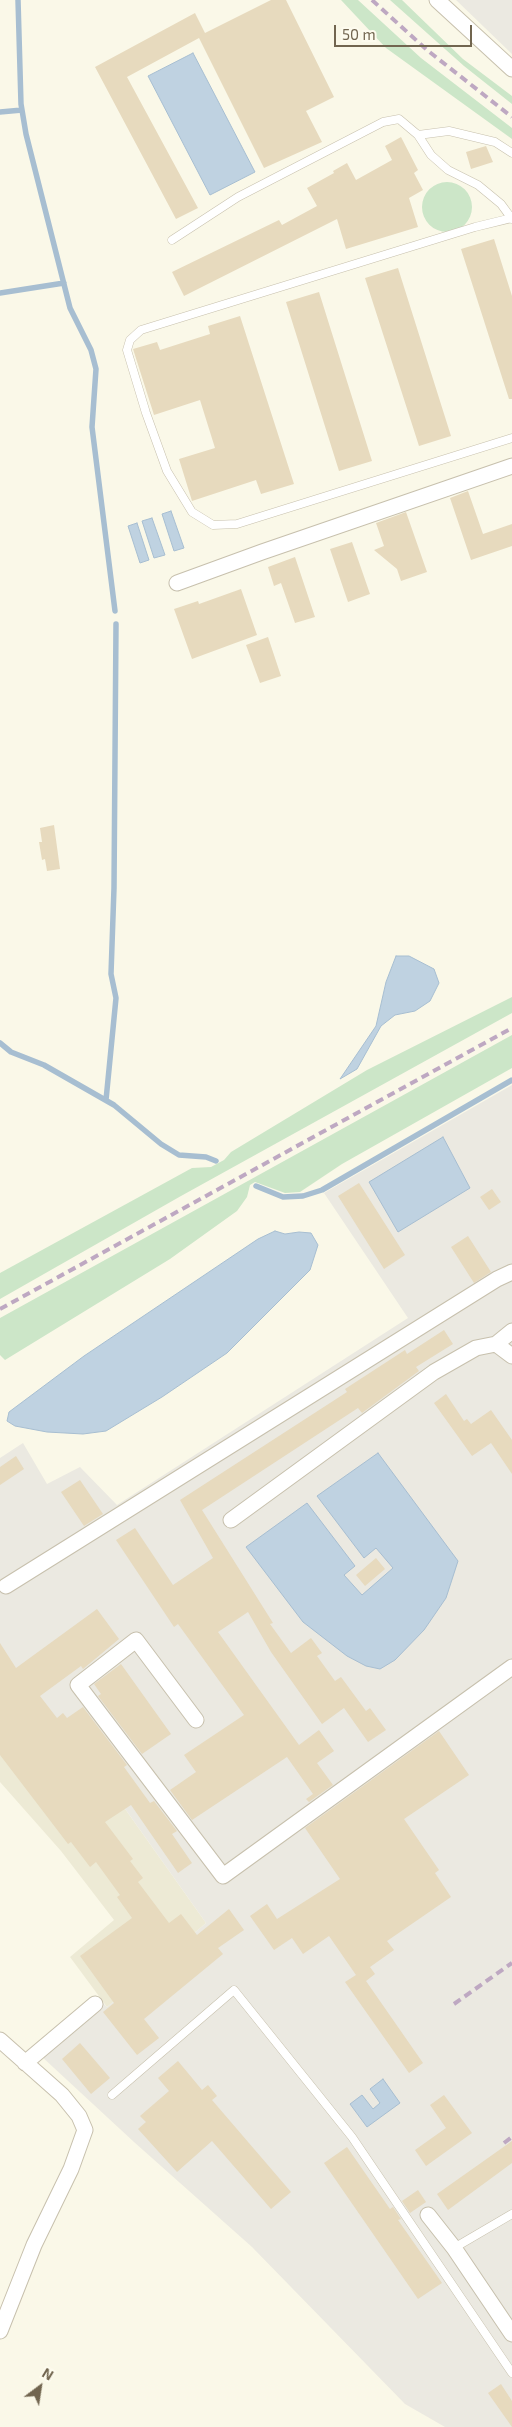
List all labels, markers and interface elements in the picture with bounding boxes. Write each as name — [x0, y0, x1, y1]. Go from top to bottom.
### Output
scale bar — [337, 15, 474, 47]
text: 50 m — [342, 25, 376, 43]
north arrow — [15, 2362, 65, 2412]
text: N — [39, 2364, 57, 2384]

